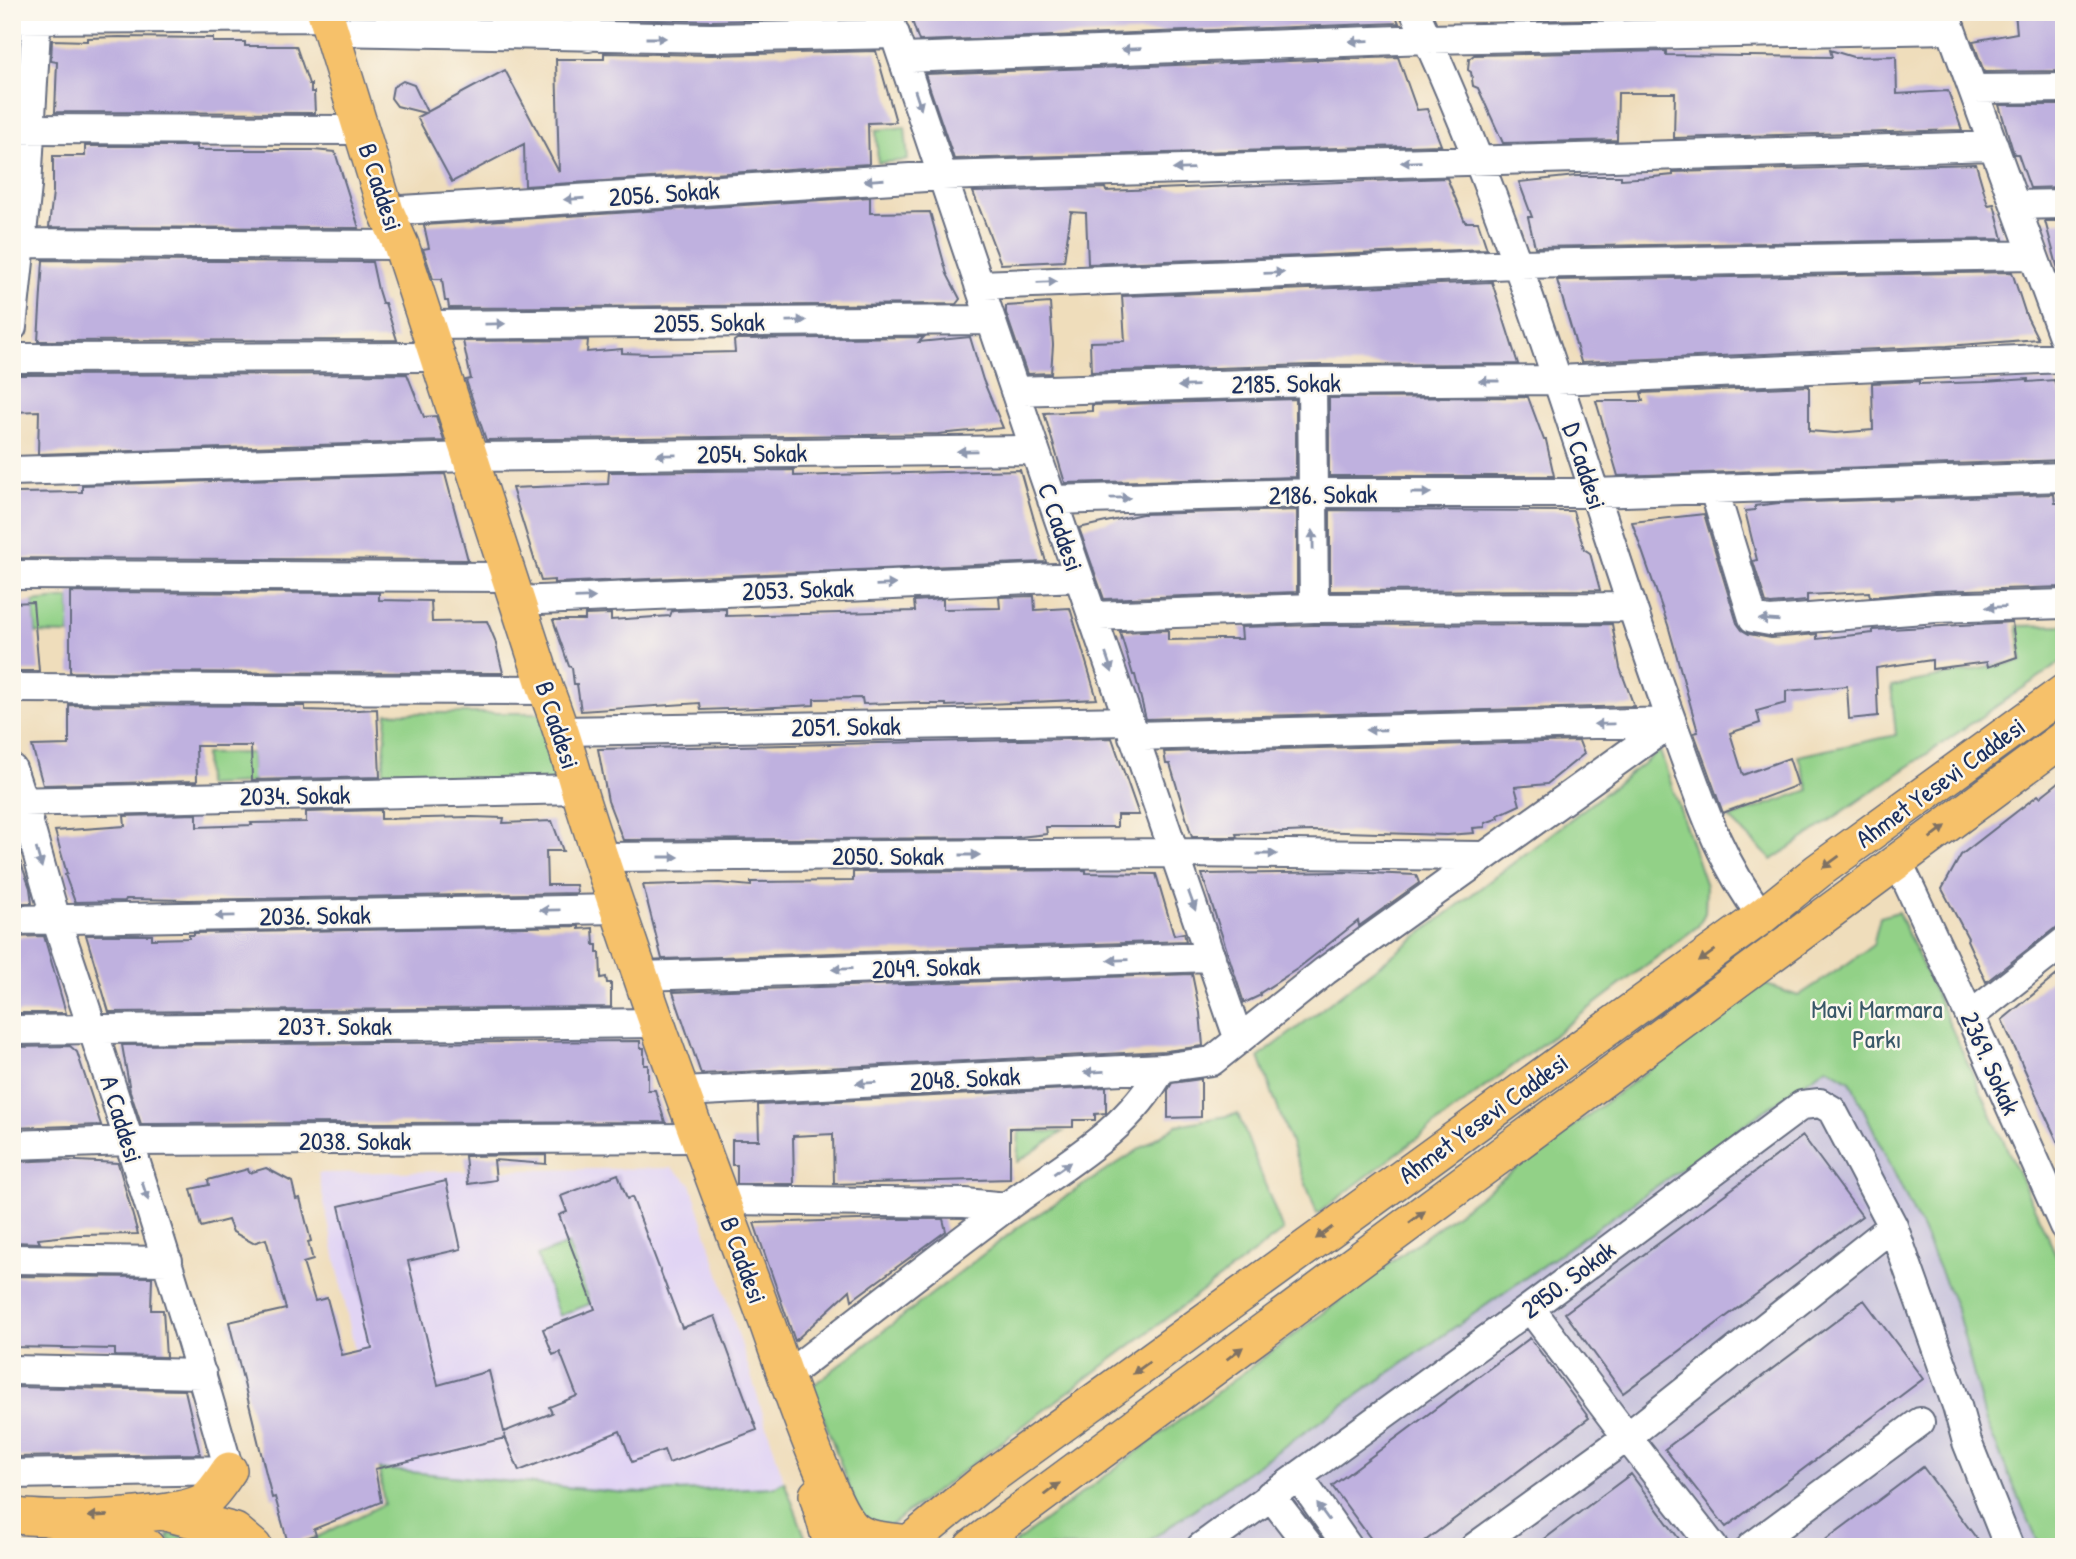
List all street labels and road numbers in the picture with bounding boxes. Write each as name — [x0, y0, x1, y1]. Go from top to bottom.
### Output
street label: B Caddesi — [350, 139, 412, 235]
street label: 2056. Sokak — [607, 172, 721, 214]
street label: 2055. Sokak — [653, 304, 765, 340]
street label: 2185. Sokak — [1231, 365, 1341, 401]
street label: D Caddesi — [1555, 418, 1615, 514]
street label: 2054. Sokak — [697, 435, 808, 471]
street label: 2186. Sokak — [1268, 476, 1378, 512]
street label: C Caddesi — [1030, 478, 1092, 576]
street label: 2053. Sokak — [741, 570, 855, 608]
street label: B Caddesi — [527, 677, 589, 773]
street label: 2051. Sokak — [791, 708, 901, 744]
street label: Ahmet Yesevi Caddesi — [1848, 709, 2032, 855]
street label: 2034. Sokak — [239, 777, 351, 813]
street label: 2050. Sokak — [832, 838, 944, 873]
street label: 2036. Sokak — [259, 897, 371, 933]
street label: 2049. Sokak — [871, 948, 981, 986]
street label: 2369. Sokak — [1953, 1006, 2029, 1120]
street label: 2037. Sokak — [278, 1008, 392, 1043]
street label: Ahmet Yesevi Caddesi — [1391, 1045, 1575, 1191]
street label: 2048. Sokak — [909, 1058, 1021, 1098]
street label: A Caddesi — [92, 1071, 152, 1167]
street label: 2038. Sokak — [299, 1123, 411, 1158]
street label: B Caddesi — [712, 1212, 776, 1308]
street label: 2950. Sokak — [1514, 1232, 1623, 1326]

